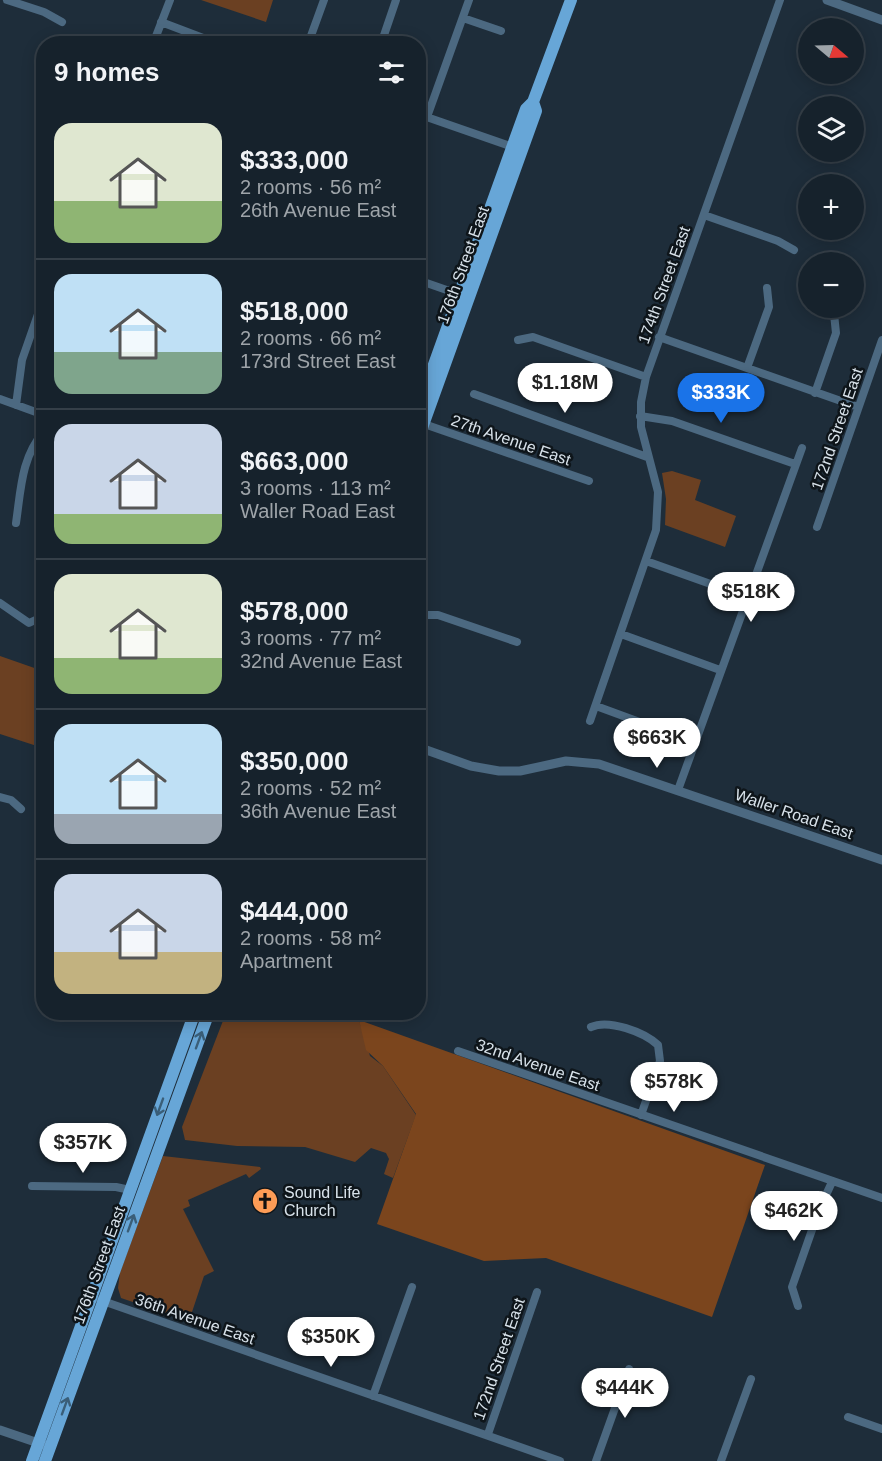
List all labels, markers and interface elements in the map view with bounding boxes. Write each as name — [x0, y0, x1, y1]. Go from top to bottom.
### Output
north arrow — [798, 18, 864, 84]
map controls — [798, 18, 864, 318]
icon: filters — [375, 56, 408, 89]
text: 9 homes — [54, 57, 160, 87]
button: layers — [798, 96, 864, 162]
text: $333,000 — [240, 145, 348, 175]
icon: home — [102, 147, 174, 219]
button: + — [798, 174, 864, 240]
text: 2 rooms · 56 m² — [240, 176, 381, 198]
text: 26th Avenue East — [240, 199, 396, 221]
street label: 176th Street East — [434, 203, 492, 326]
street label: 174th Street East — [635, 223, 693, 346]
button: − — [798, 252, 864, 318]
text: $518,000 — [240, 296, 348, 326]
icon: home — [102, 298, 174, 370]
text: 2 rooms · 66 m² — [240, 327, 381, 349]
text: 173rd Street East — [240, 350, 396, 372]
pin: $1.18M — [516, 363, 614, 414]
street label: 172nd Street East — [808, 365, 866, 492]
text: $1.18M — [532, 371, 598, 393]
pin: $333K — [679, 373, 763, 424]
text: $333K — [692, 381, 750, 403]
street label: 27th Avenue East — [449, 412, 573, 469]
text: $663,000 — [240, 446, 348, 476]
icon: home — [102, 448, 174, 520]
text: 3 rooms · 113 m² — [240, 477, 391, 499]
text: Waller Road East — [240, 500, 395, 522]
pin: $518K — [709, 572, 793, 623]
text: $518K — [722, 580, 780, 602]
text: $578,000 — [240, 596, 348, 626]
icon: home — [102, 598, 174, 670]
text: 3 rooms · 77 m² — [240, 627, 381, 649]
text: 32nd Avenue East — [240, 650, 402, 672]
pin: $663K — [615, 718, 699, 769]
text: $663K — [628, 726, 686, 748]
text: $350,000 — [240, 746, 348, 776]
icon: home — [102, 748, 174, 820]
text: 2 rooms · 52 m² — [240, 777, 381, 799]
street label: Waller Road East — [733, 786, 856, 842]
text: 36th Avenue East — [240, 800, 396, 822]
text: $444,000 — [240, 896, 348, 926]
icon: home — [102, 898, 174, 970]
text: 2 rooms · 58 m² — [240, 927, 381, 949]
text: Apartment — [240, 950, 332, 972]
one-way arrow — [194, 1031, 205, 1050]
street label: 32nd Avenue East — [474, 1036, 603, 1094]
pin: $578K — [632, 1062, 716, 1113]
text: $578K — [645, 1070, 703, 1092]
one-way arrow — [154, 1097, 165, 1116]
pin: $357K — [41, 1123, 125, 1174]
text: $357K — [54, 1131, 112, 1153]
place label: Sound Life Church — [284, 1184, 361, 1219]
church icon: Sound Life Church — [250, 1186, 280, 1216]
pin: $462K — [752, 1191, 836, 1242]
text: $462K — [765, 1199, 823, 1221]
street label: 176th Street East — [70, 1203, 128, 1326]
one-way arrow — [127, 1214, 138, 1233]
street label: 36th Avenue East — [133, 1291, 257, 1348]
street label: 172nd Street East — [470, 1295, 528, 1422]
pin: $350K — [289, 1317, 373, 1368]
text: $350K — [302, 1325, 360, 1347]
pin: $444K — [583, 1368, 667, 1419]
text: $444K — [596, 1376, 654, 1398]
one-way arrow — [60, 1397, 71, 1416]

